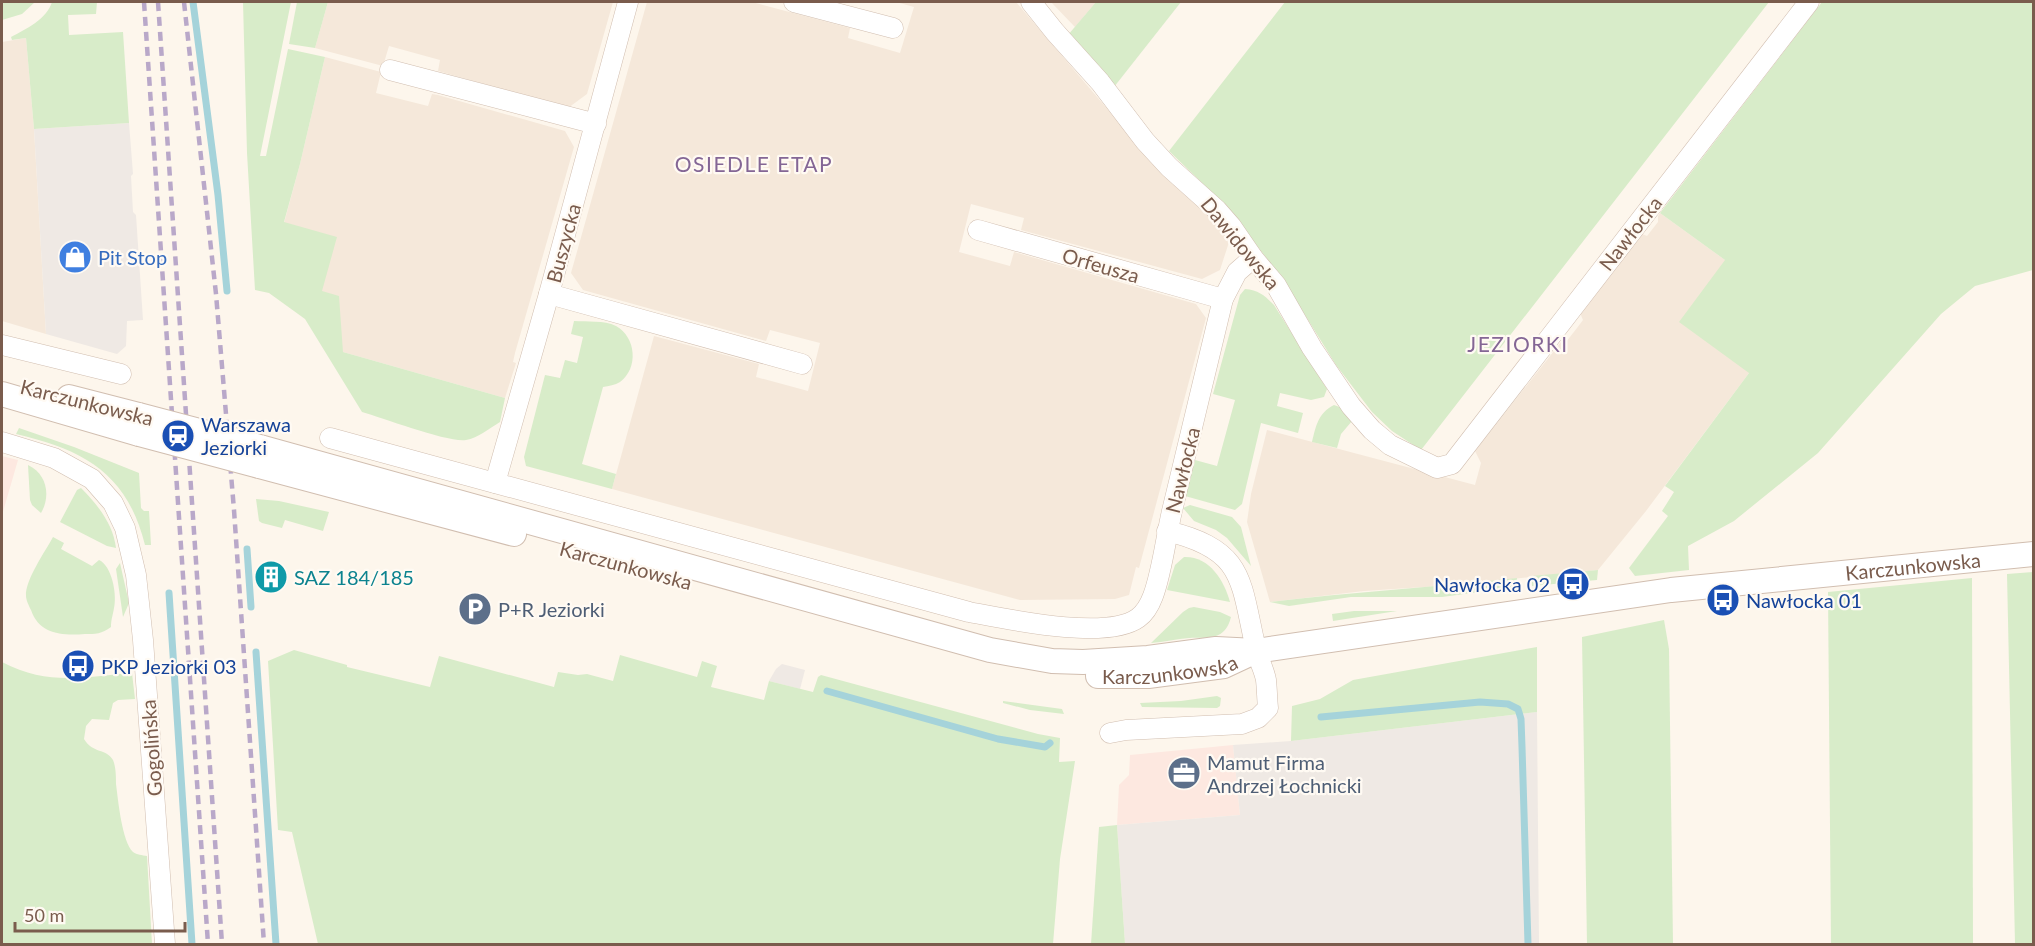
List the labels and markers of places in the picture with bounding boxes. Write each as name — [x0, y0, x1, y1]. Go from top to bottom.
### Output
shop icon: Pit Stop — [57, 239, 93, 275]
place label: Pit Stop — [98, 245, 167, 269]
place label: Warszawa Jeziorki — [201, 412, 291, 459]
station icon: Warszawa Jeziorki — [160, 418, 196, 454]
building icon: SAZ 184/185 — [253, 559, 289, 595]
place label: SAZ 184/185 — [294, 565, 414, 589]
bus stop icon: Nawłocka 02 — [1555, 566, 1591, 602]
place label: Nawłocka 02 — [1434, 572, 1550, 596]
bus stop icon: Nawłocka 01 — [1705, 582, 1741, 618]
place label: Nawłocka 01 — [1746, 588, 1862, 612]
parking icon: P+R Jeziorki — [457, 591, 493, 627]
place label: P+R Jeziorki — [498, 597, 605, 621]
bus stop icon: PKP Jeziorki 03 — [60, 648, 96, 684]
place label: PKP Jeziorki 03 — [101, 654, 237, 678]
place label: Mamut Firma Andrzej Łochnicki — [1207, 750, 1362, 797]
office icon: Mamut Firma Andrzej Łochnicki — [1166, 755, 1202, 791]

